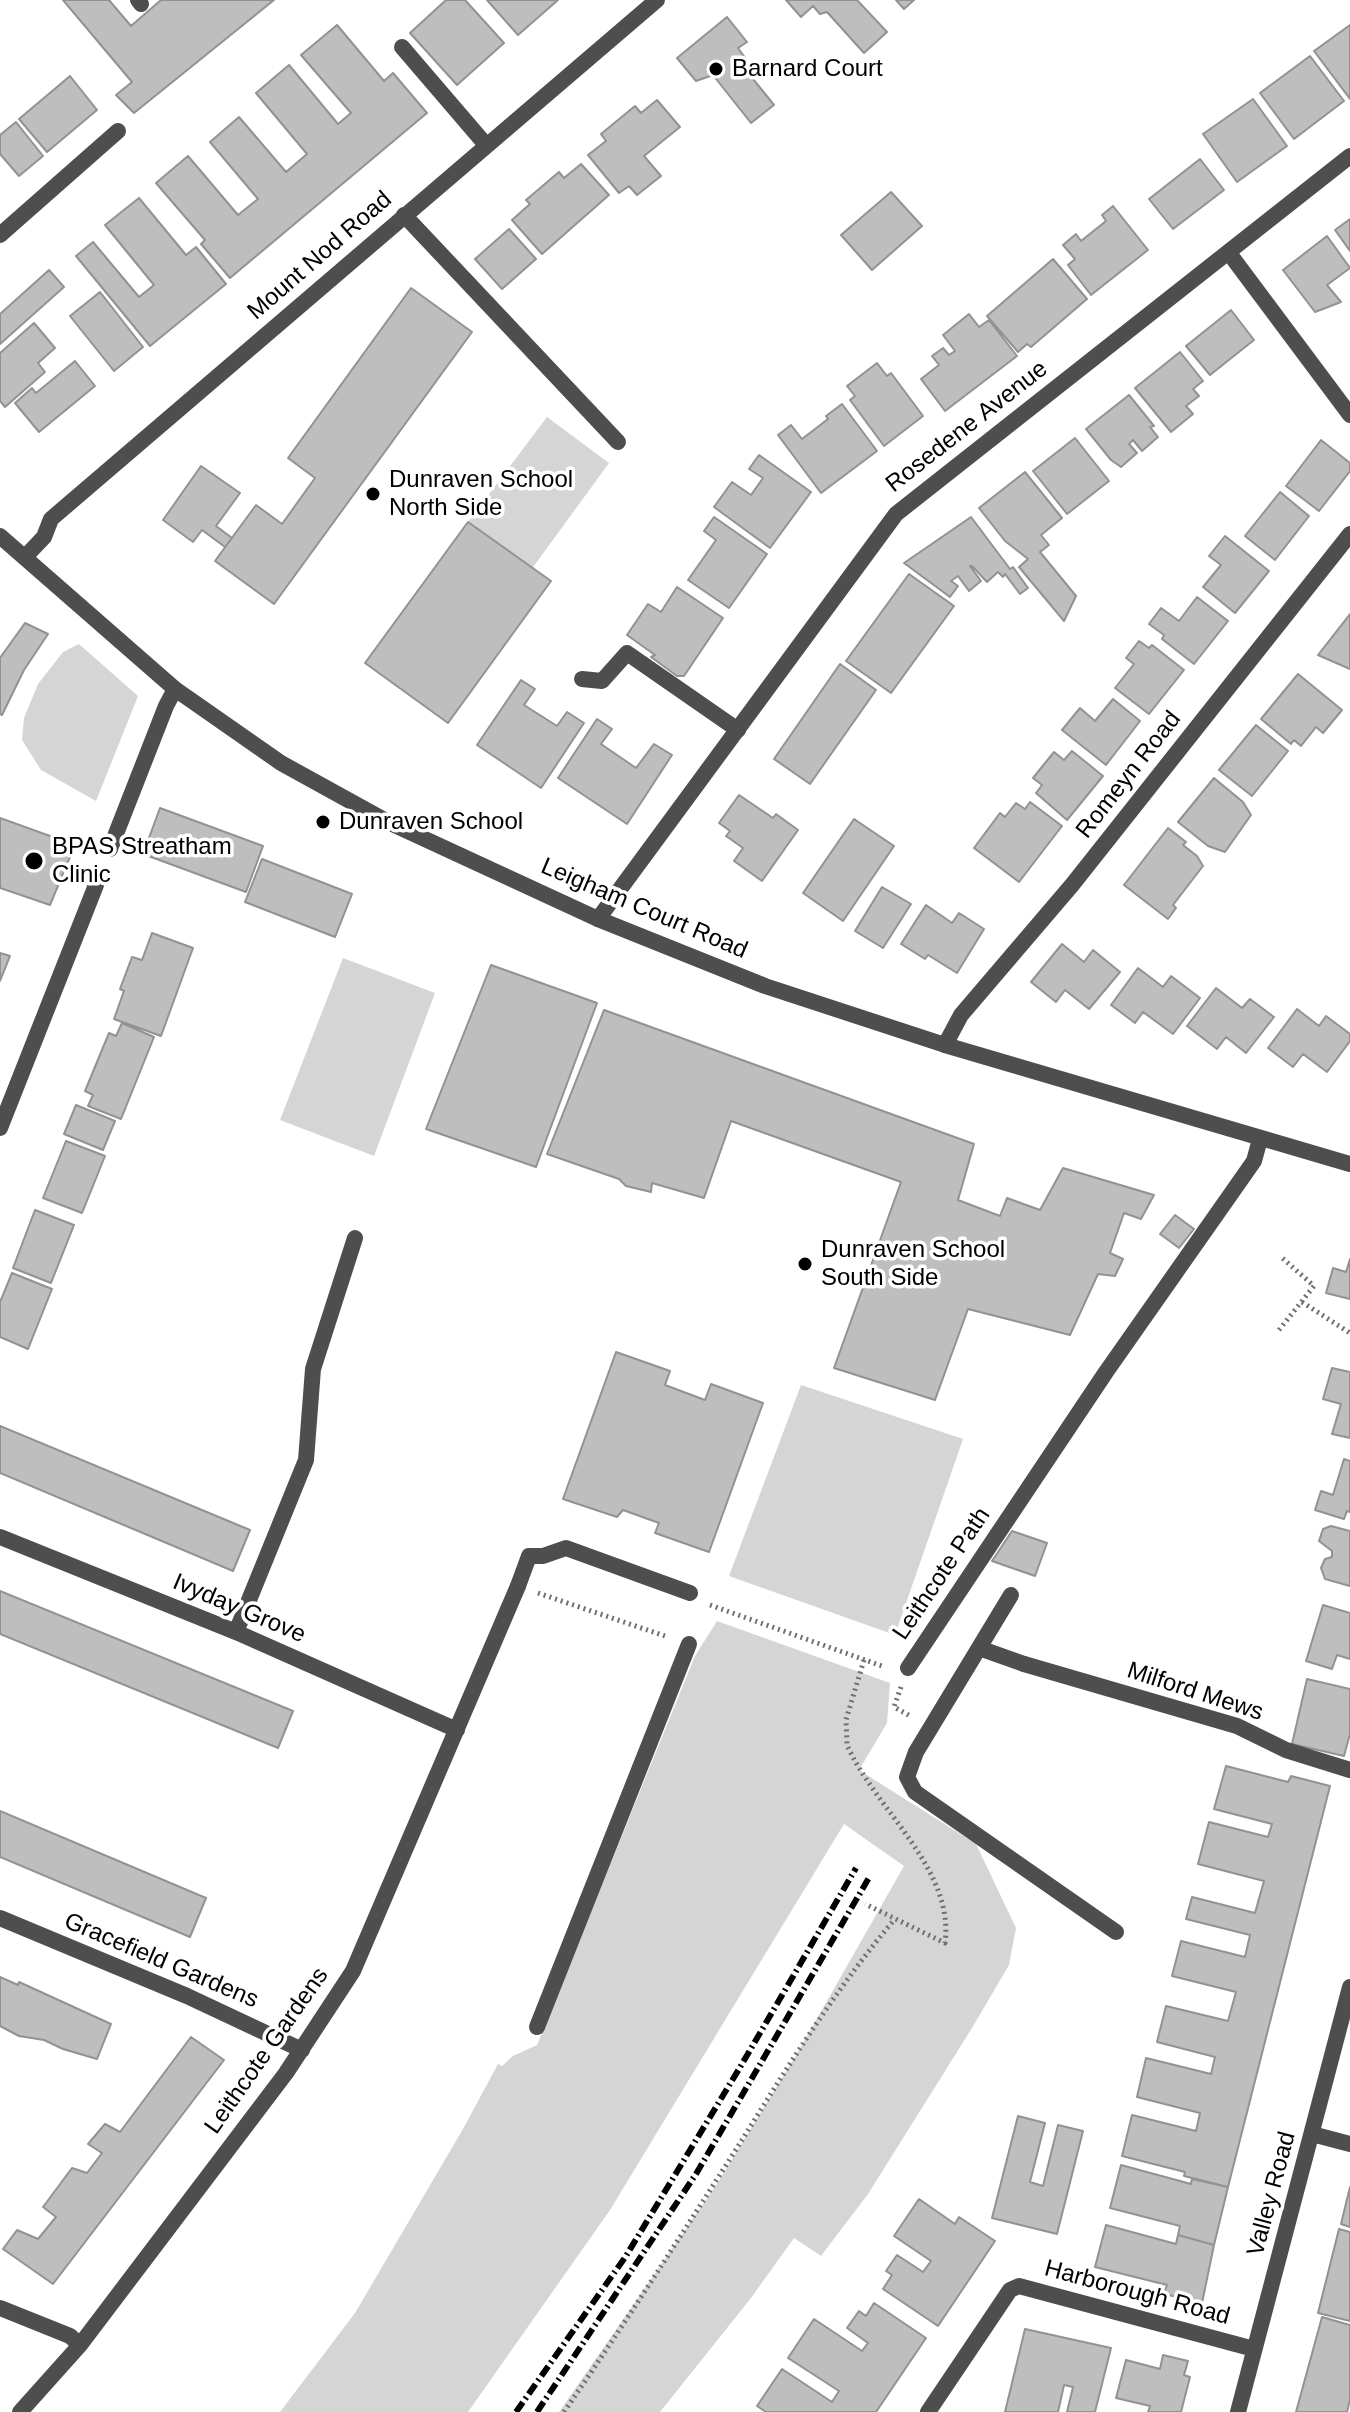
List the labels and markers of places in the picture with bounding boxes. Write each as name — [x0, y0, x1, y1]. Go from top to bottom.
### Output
place label: Barnard Court — [732, 55, 883, 83]
marker: Barnard Court — [707, 60, 725, 78]
place label: Dunraven School North Side — [389, 466, 573, 522]
marker: Dunraven School North Side — [364, 485, 382, 503]
place label: Dunraven School — [339, 808, 523, 836]
marker: Dunraven School — [314, 813, 332, 831]
place label: BPAS Streatham Clinic — [52, 833, 232, 889]
marker: BPAS Streatham Clinic — [23, 850, 45, 872]
place label: Dunraven School South Side — [821, 1236, 1005, 1292]
marker: Dunraven School South Side — [796, 1255, 814, 1273]

